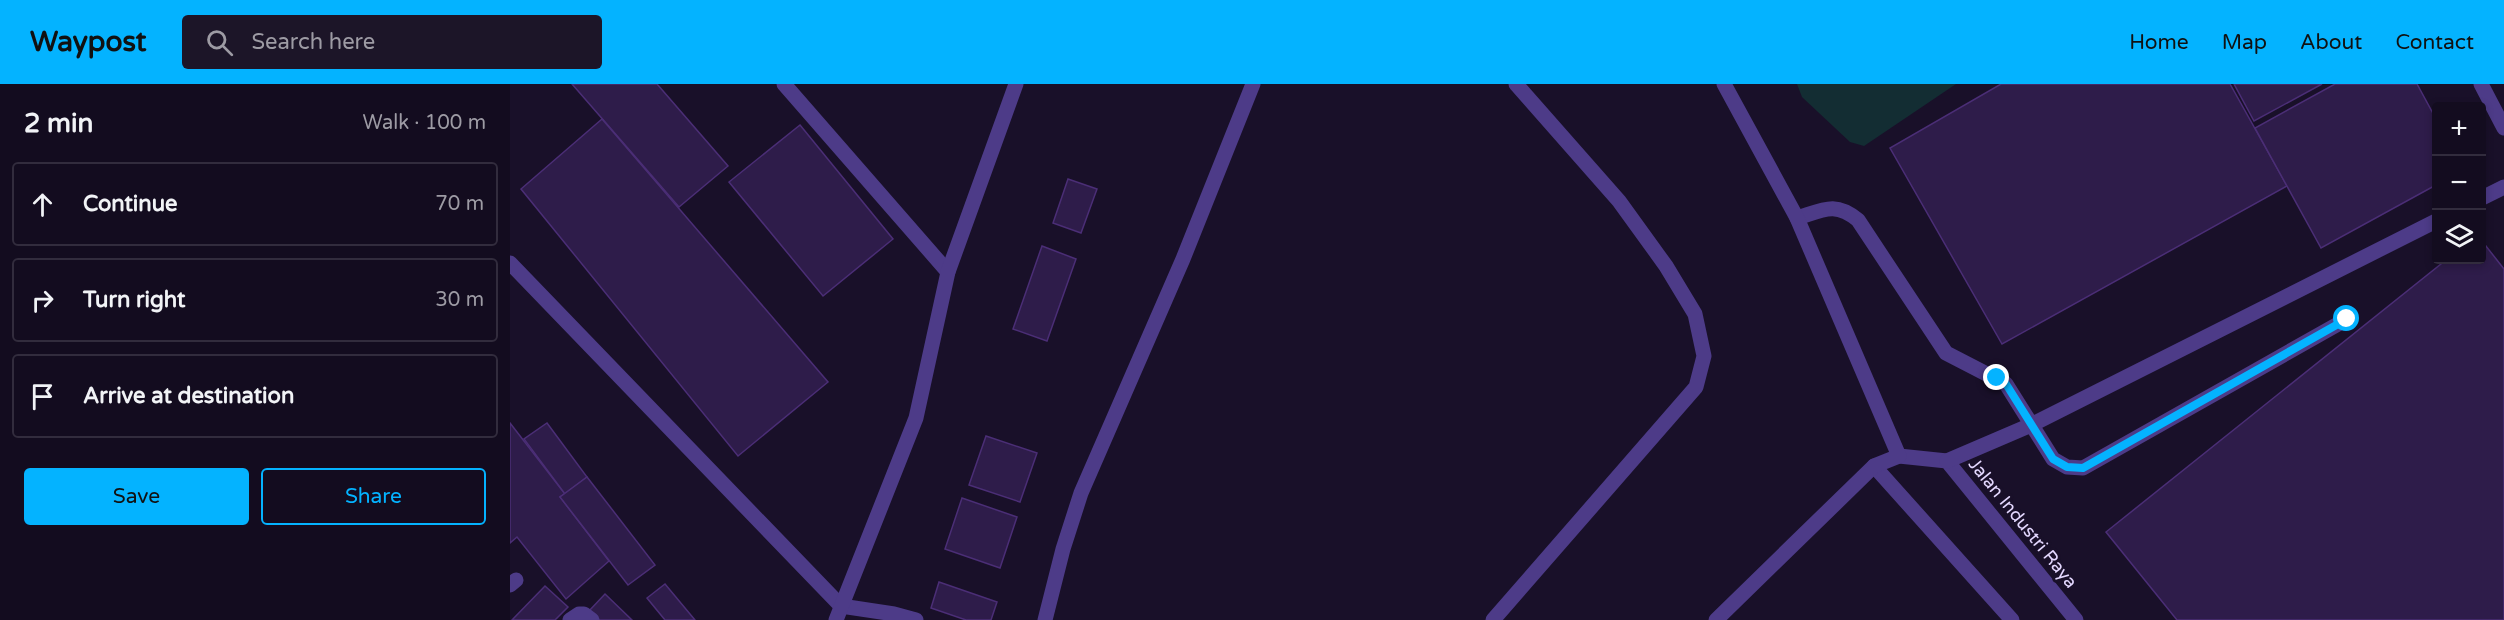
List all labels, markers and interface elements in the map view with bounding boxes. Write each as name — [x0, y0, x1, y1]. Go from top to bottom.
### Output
search box — [182, 15, 602, 69]
text: Waypost — [30, 25, 146, 59]
icon: search — [203, 26, 236, 59]
text: Search here — [251, 29, 375, 55]
text: Home — [2129, 30, 2189, 55]
text: Map — [2222, 30, 2267, 55]
text: About — [2300, 30, 2362, 55]
text: Contact — [2395, 30, 2474, 55]
map controls — [2432, 102, 2486, 264]
button: + — [2432, 102, 2486, 156]
text: 2 min — [24, 108, 93, 139]
text: Walk · 100 m — [363, 111, 486, 135]
button: − — [2432, 156, 2486, 210]
icon: ahead — [26, 188, 59, 221]
text: Continue — [83, 191, 178, 217]
text: 70 m — [435, 192, 484, 216]
button: layers — [2432, 210, 2486, 264]
icon: right — [26, 284, 59, 317]
text: Turn right — [83, 287, 185, 313]
text: 30 m — [435, 288, 484, 312]
route start — [2333, 305, 2359, 331]
route end — [1983, 364, 2009, 390]
icon: arrive — [26, 380, 59, 413]
text: Arrive at destination — [83, 383, 294, 409]
street label: Jalan Industri Raya — [1964, 454, 2082, 592]
button: Save — [24, 468, 249, 525]
button: Share — [261, 468, 486, 525]

